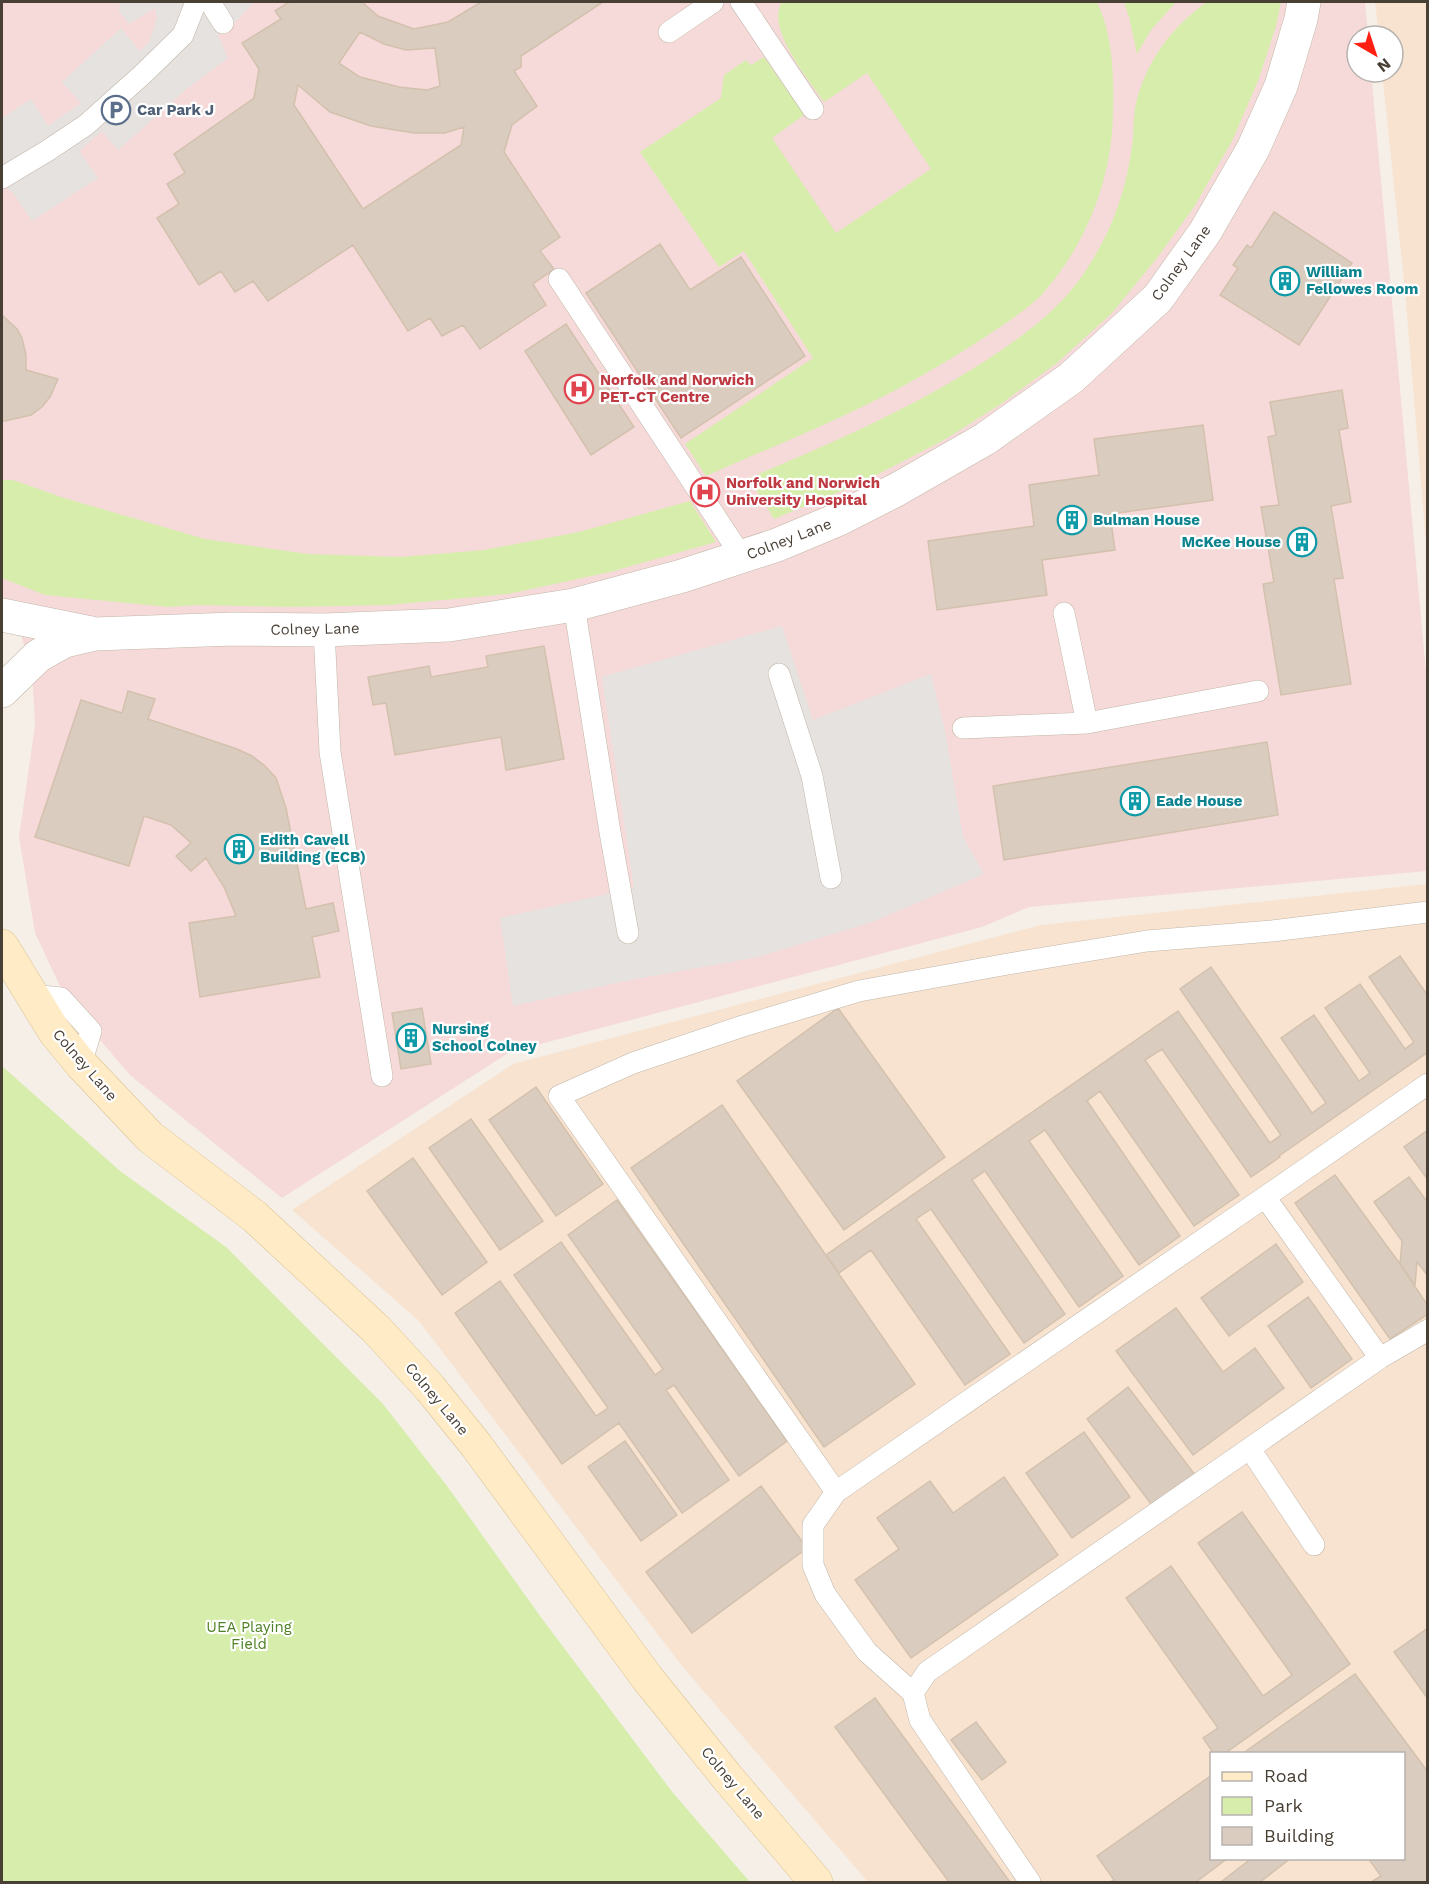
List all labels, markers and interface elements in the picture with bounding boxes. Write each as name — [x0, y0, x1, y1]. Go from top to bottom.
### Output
north arrow — [1345, 24, 1405, 84]
text: N — [1374, 54, 1395, 76]
parking icon: Car Park J — [100, 94, 132, 126]
place label: Car Park J — [137, 101, 214, 119]
street label: Colney Lane — [1147, 222, 1215, 304]
place label: William Fellowes Room — [1306, 263, 1418, 298]
building icon: William Fellowes Room — [1269, 265, 1301, 297]
place label: Norfolk and Norwich PET-CT Centre — [600, 371, 754, 406]
hospital icon: Norfolk and Norwich PET-CT Centre — [563, 373, 595, 405]
place label: Norfolk and Norwich University Hospital — [726, 474, 880, 509]
hospital icon: Norfolk and Norwich University Hospital — [689, 476, 721, 508]
building icon: Bulman House — [1056, 504, 1088, 536]
place label: Bulman House — [1093, 511, 1200, 529]
street label: Colney Lane — [744, 515, 834, 563]
building icon: McKee House — [1286, 526, 1318, 558]
place label: McKee House — [1181, 533, 1281, 551]
street label: Colney Lane — [270, 619, 360, 639]
building icon: Eade House — [1119, 785, 1151, 817]
place label: Eade House — [1156, 792, 1243, 810]
place label: Edith Cavell Building (ECB) — [260, 831, 366, 866]
building icon: Edith Cavell Building (ECB) — [223, 833, 255, 865]
place label: Nursing School Colney — [432, 1020, 537, 1055]
building icon: Nursing School Colney — [395, 1022, 427, 1054]
street label: Colney Lane — [49, 1025, 121, 1105]
street label: Colney Lane — [401, 1359, 473, 1439]
park label: UEA Playing Field — [206, 1618, 292, 1653]
street label: Colney Lane — [697, 1743, 769, 1823]
legend — [1210, 1752, 1405, 1860]
text: Road — [1264, 1765, 1308, 1786]
text: Park — [1264, 1795, 1303, 1816]
text: Building — [1264, 1825, 1334, 1846]

